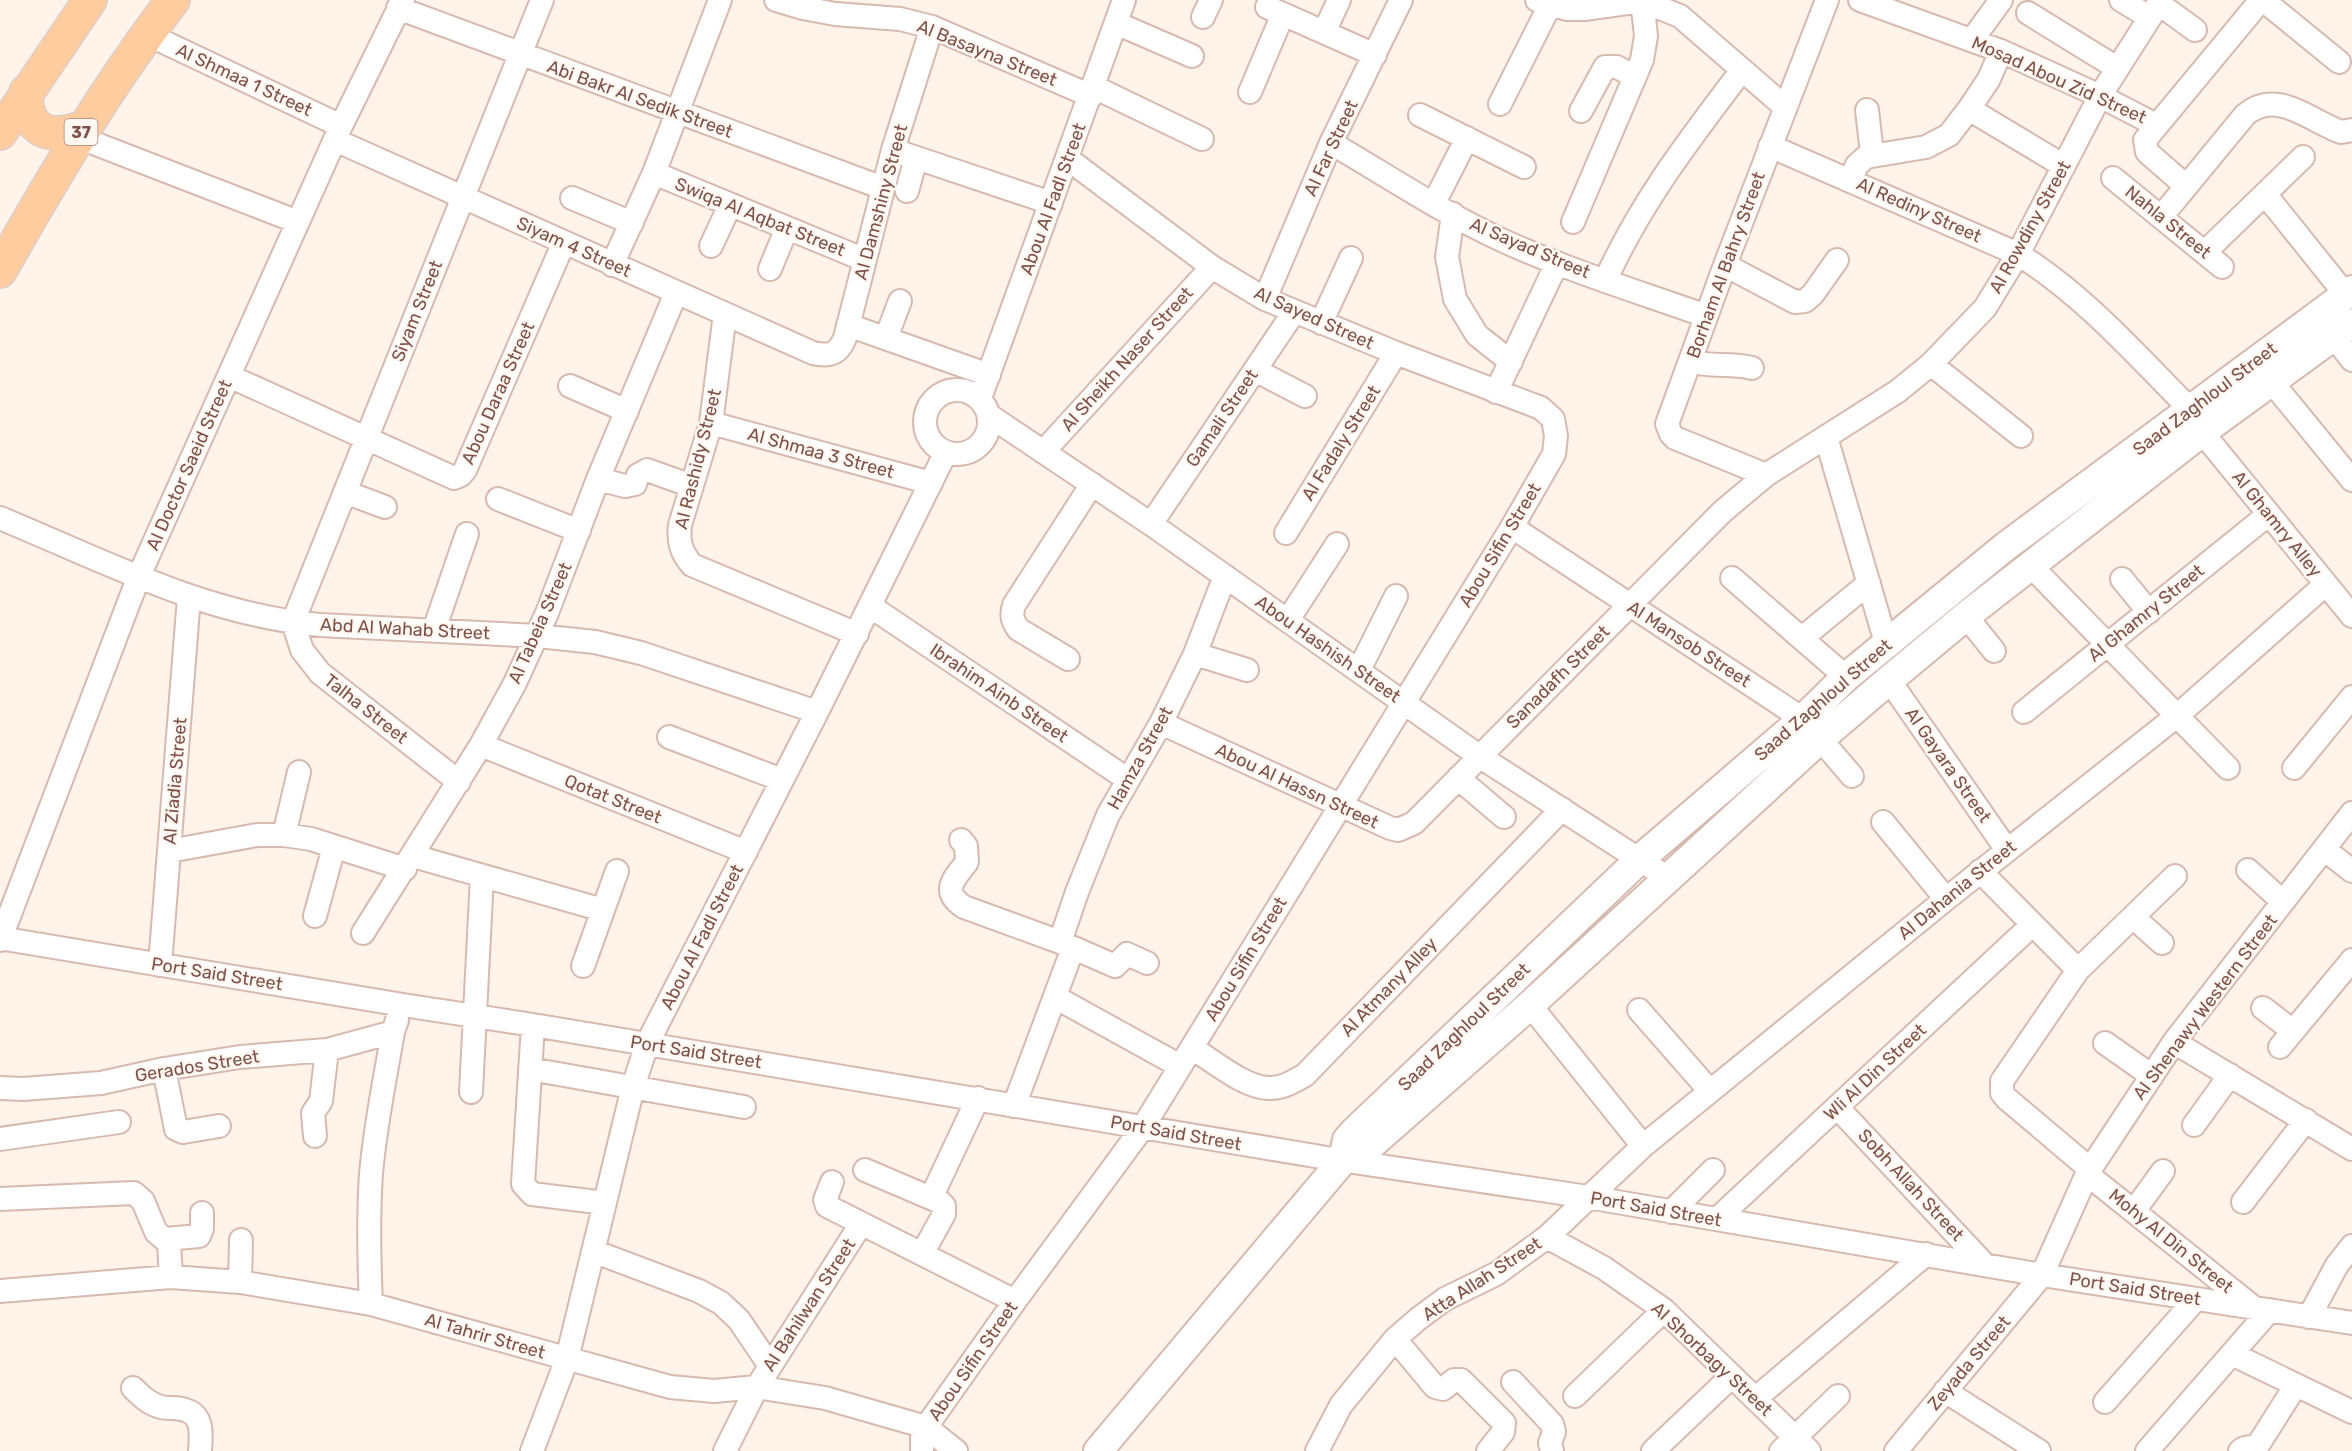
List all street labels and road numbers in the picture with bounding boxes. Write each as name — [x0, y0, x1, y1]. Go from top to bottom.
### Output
street label: Al Basayna Street — [914, 15, 1060, 91]
street label: Mosad Abou Zid Street — [1968, 32, 2150, 128]
street label: Al Shmaa 1 Street — [173, 39, 315, 121]
street label: Abi Bakr Al Sedik Street — [544, 55, 736, 143]
street label: Al Far Street — [1299, 96, 1363, 200]
road number: 37 — [64, 119, 98, 145]
street label: Abou Al Fadl Street — [1015, 120, 1091, 278]
street label: Al Damshiny Street — [850, 122, 912, 282]
street label: Al Rowdiny Street — [1984, 157, 2076, 297]
street label: Borham Al Bahry Street — [1682, 169, 1770, 361]
street label: Swiqa Al Aqbat Street — [672, 173, 848, 261]
street label: Al Rediny Street — [1853, 173, 1985, 247]
street label: Nahla Street — [2121, 181, 2215, 263]
street label: Siyam 4 Street — [513, 212, 635, 282]
street label: Al Sayad Street — [1467, 213, 1593, 283]
street label: Siyam Street — [387, 257, 447, 365]
street label: Al Sheikh Naser Street — [1056, 282, 1198, 436]
street label: Al Sayed Street — [1251, 282, 1377, 354]
street label: Abou Daraa Street — [457, 318, 539, 468]
street label: Saad Zaghloul Street — [2128, 338, 2282, 460]
street label: Gamali Street — [1181, 365, 1263, 471]
street label: Al Doctor Saeid Street — [141, 376, 237, 554]
street label: Al Fadaly Street — [1297, 381, 1385, 505]
street label: Al Rashidy Street — [670, 387, 726, 531]
street label: Al Shmaa 3 Street — [745, 423, 897, 483]
street label: Al Ghamry Alley — [2227, 466, 2327, 582]
street label: Abou Sifin Street — [1454, 479, 1546, 611]
street label: Al Tabeia Street — [503, 559, 577, 687]
street label: Al Ghamry Street — [2084, 560, 2208, 666]
street label: Abou Hashish Street — [1251, 591, 1405, 707]
street label: Al Mansob Street — [1623, 596, 1755, 692]
street label: Abd Al Wahab Street — [320, 614, 490, 644]
street label: Sanadafh Street — [1502, 621, 1614, 733]
street label: Saad Zaghloul Street — [1750, 634, 1896, 766]
street label: Ibrahim Ainb Street — [926, 639, 1072, 747]
street label: Talha Street — [320, 669, 412, 749]
street label: Hamza Street — [1103, 703, 1177, 813]
street label: Al Gayara Street — [1900, 703, 1996, 827]
street label: Al Ziadia Street — [158, 717, 192, 845]
street label: Abou Al Hassn Street — [1212, 739, 1382, 833]
street label: Qotat Street — [561, 770, 665, 828]
street label: Al Dahania Street — [1893, 836, 2021, 944]
street label: Abou Al Fadl Street — [656, 861, 748, 1013]
street label: Abou Sifin Street — [1200, 893, 1292, 1025]
street label: Al Shenawy Western Street — [2128, 910, 2282, 1104]
street label: Al Atmany Alley — [1336, 933, 1442, 1041]
street label: Port Said Street — [150, 953, 284, 995]
street label: Saad Zaghloul Street — [1393, 958, 1535, 1096]
street label: Wli Al Din Street — [1819, 1019, 1931, 1125]
street label: Port Said Street — [629, 1031, 763, 1073]
street label: Gerados Street — [133, 1045, 261, 1087]
street label: Port Said Street — [1109, 1111, 1243, 1155]
street label: Sobh Allah Street — [1853, 1124, 1969, 1246]
street label: Mohy Al Din Street — [2104, 1184, 2238, 1298]
street label: Port Said Street — [1589, 1187, 1723, 1231]
street label: Atta Allah Street — [1418, 1232, 1546, 1326]
street label: Al Bahilwan Street — [758, 1234, 860, 1376]
street label: Port Said Street — [2068, 1268, 2202, 1310]
street label: Abou Sifin Street — [924, 1297, 1022, 1425]
street label: Al Shorbagy Street — [1647, 1297, 1777, 1421]
street label: Al Tahrir Street — [422, 1308, 548, 1364]
street label: Zeyada Street — [1923, 1311, 2015, 1415]

